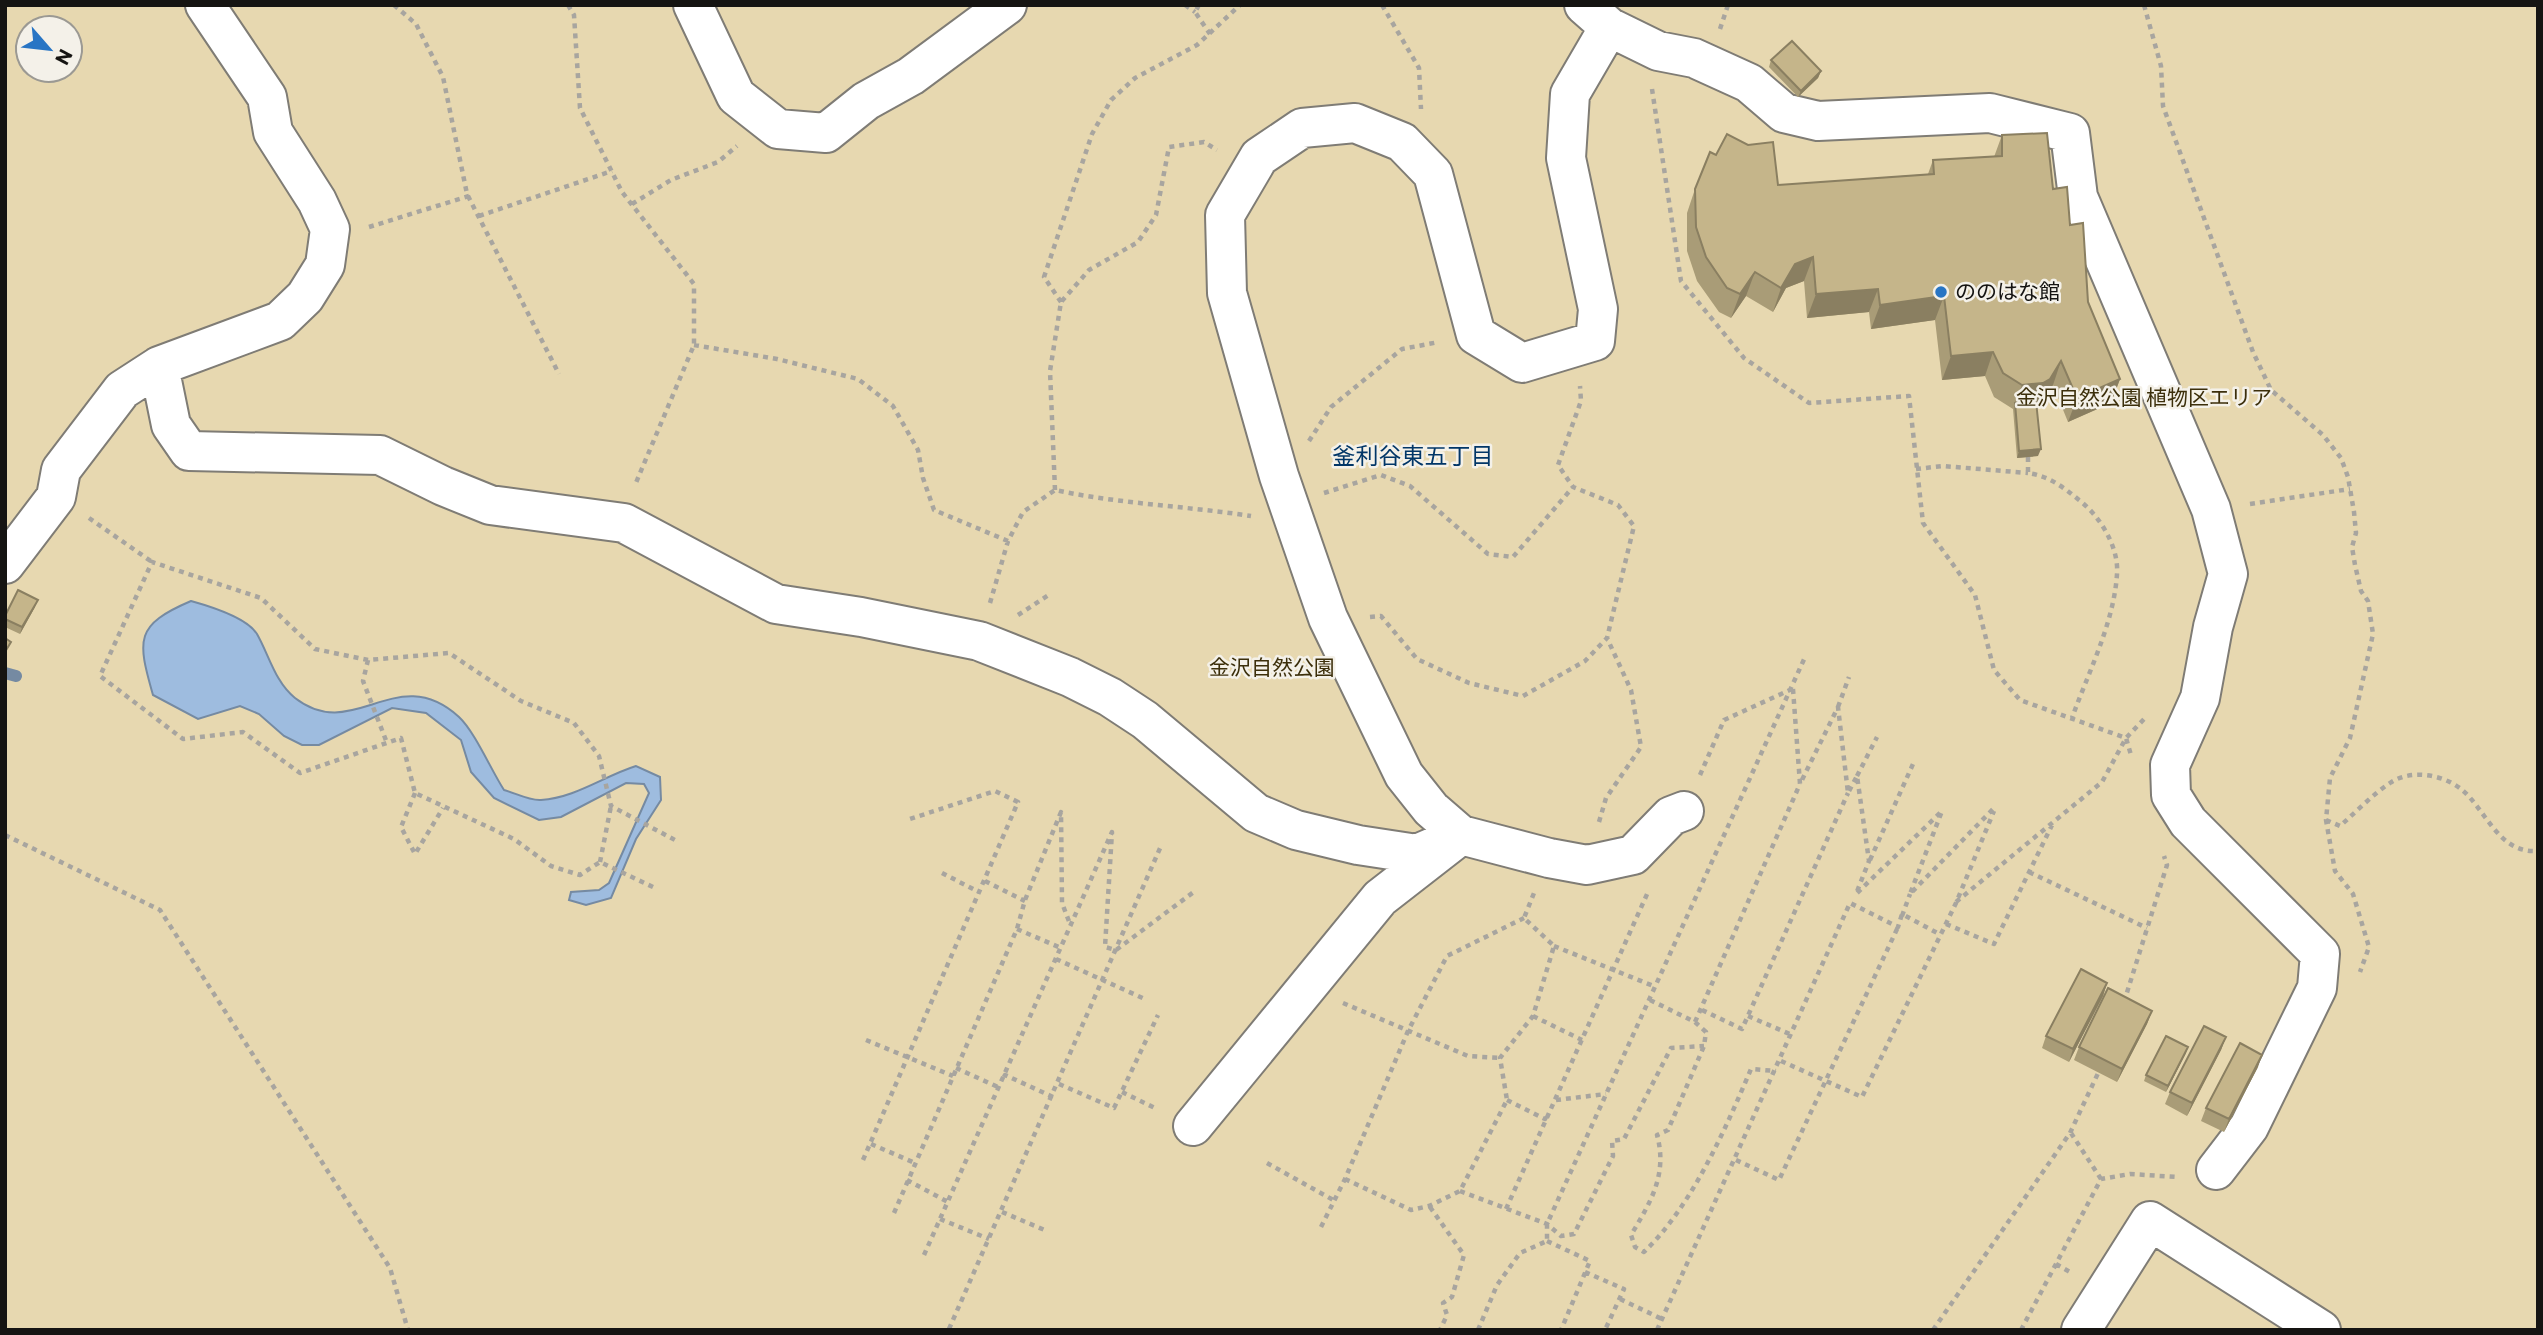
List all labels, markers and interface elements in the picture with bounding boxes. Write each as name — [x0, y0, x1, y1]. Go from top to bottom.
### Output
north arrow — [14, 14, 84, 84]
text: N — [51, 46, 78, 69]
place label: ののはな館 — [1955, 278, 2060, 303]
marker: ののはな館 — [1933, 284, 1949, 300]
park label: 金沢自然公園 植物区エリア — [2016, 384, 2272, 409]
district label: 釜利谷東五丁目 — [1333, 441, 1494, 469]
park label: 金沢自然公園 — [1209, 654, 1335, 679]

